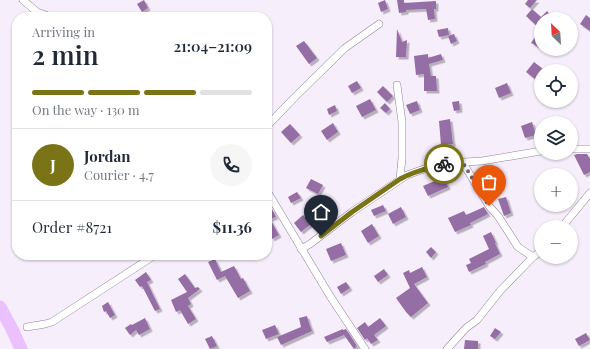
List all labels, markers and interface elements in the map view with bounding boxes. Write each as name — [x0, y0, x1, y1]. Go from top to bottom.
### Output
north arrow — [534, 12, 578, 56]
map controls — [534, 12, 578, 264]
text: Arriving in — [32, 23, 95, 40]
text: 21:04–21:09 — [173, 36, 252, 56]
text: 2 min — [32, 37, 98, 72]
button: locate — [534, 64, 578, 108]
text: On the way · 130 m — [32, 101, 140, 118]
button: layers — [534, 116, 578, 160]
button: phone — [210, 144, 252, 186]
courier — [424, 144, 464, 184]
text: Jordan — [84, 146, 130, 166]
icon: bike — [433, 153, 455, 175]
text: J — [50, 155, 56, 175]
pin — [472, 165, 506, 206]
text: Courier · 4.7 — [84, 166, 154, 183]
button: + — [534, 168, 578, 212]
icon: bag — [478, 171, 500, 193]
pin — [304, 195, 338, 236]
icon: home — [310, 201, 332, 223]
text: Order #8721 — [32, 217, 112, 237]
text: $11.36 — [213, 217, 252, 237]
button: − — [534, 220, 578, 264]

